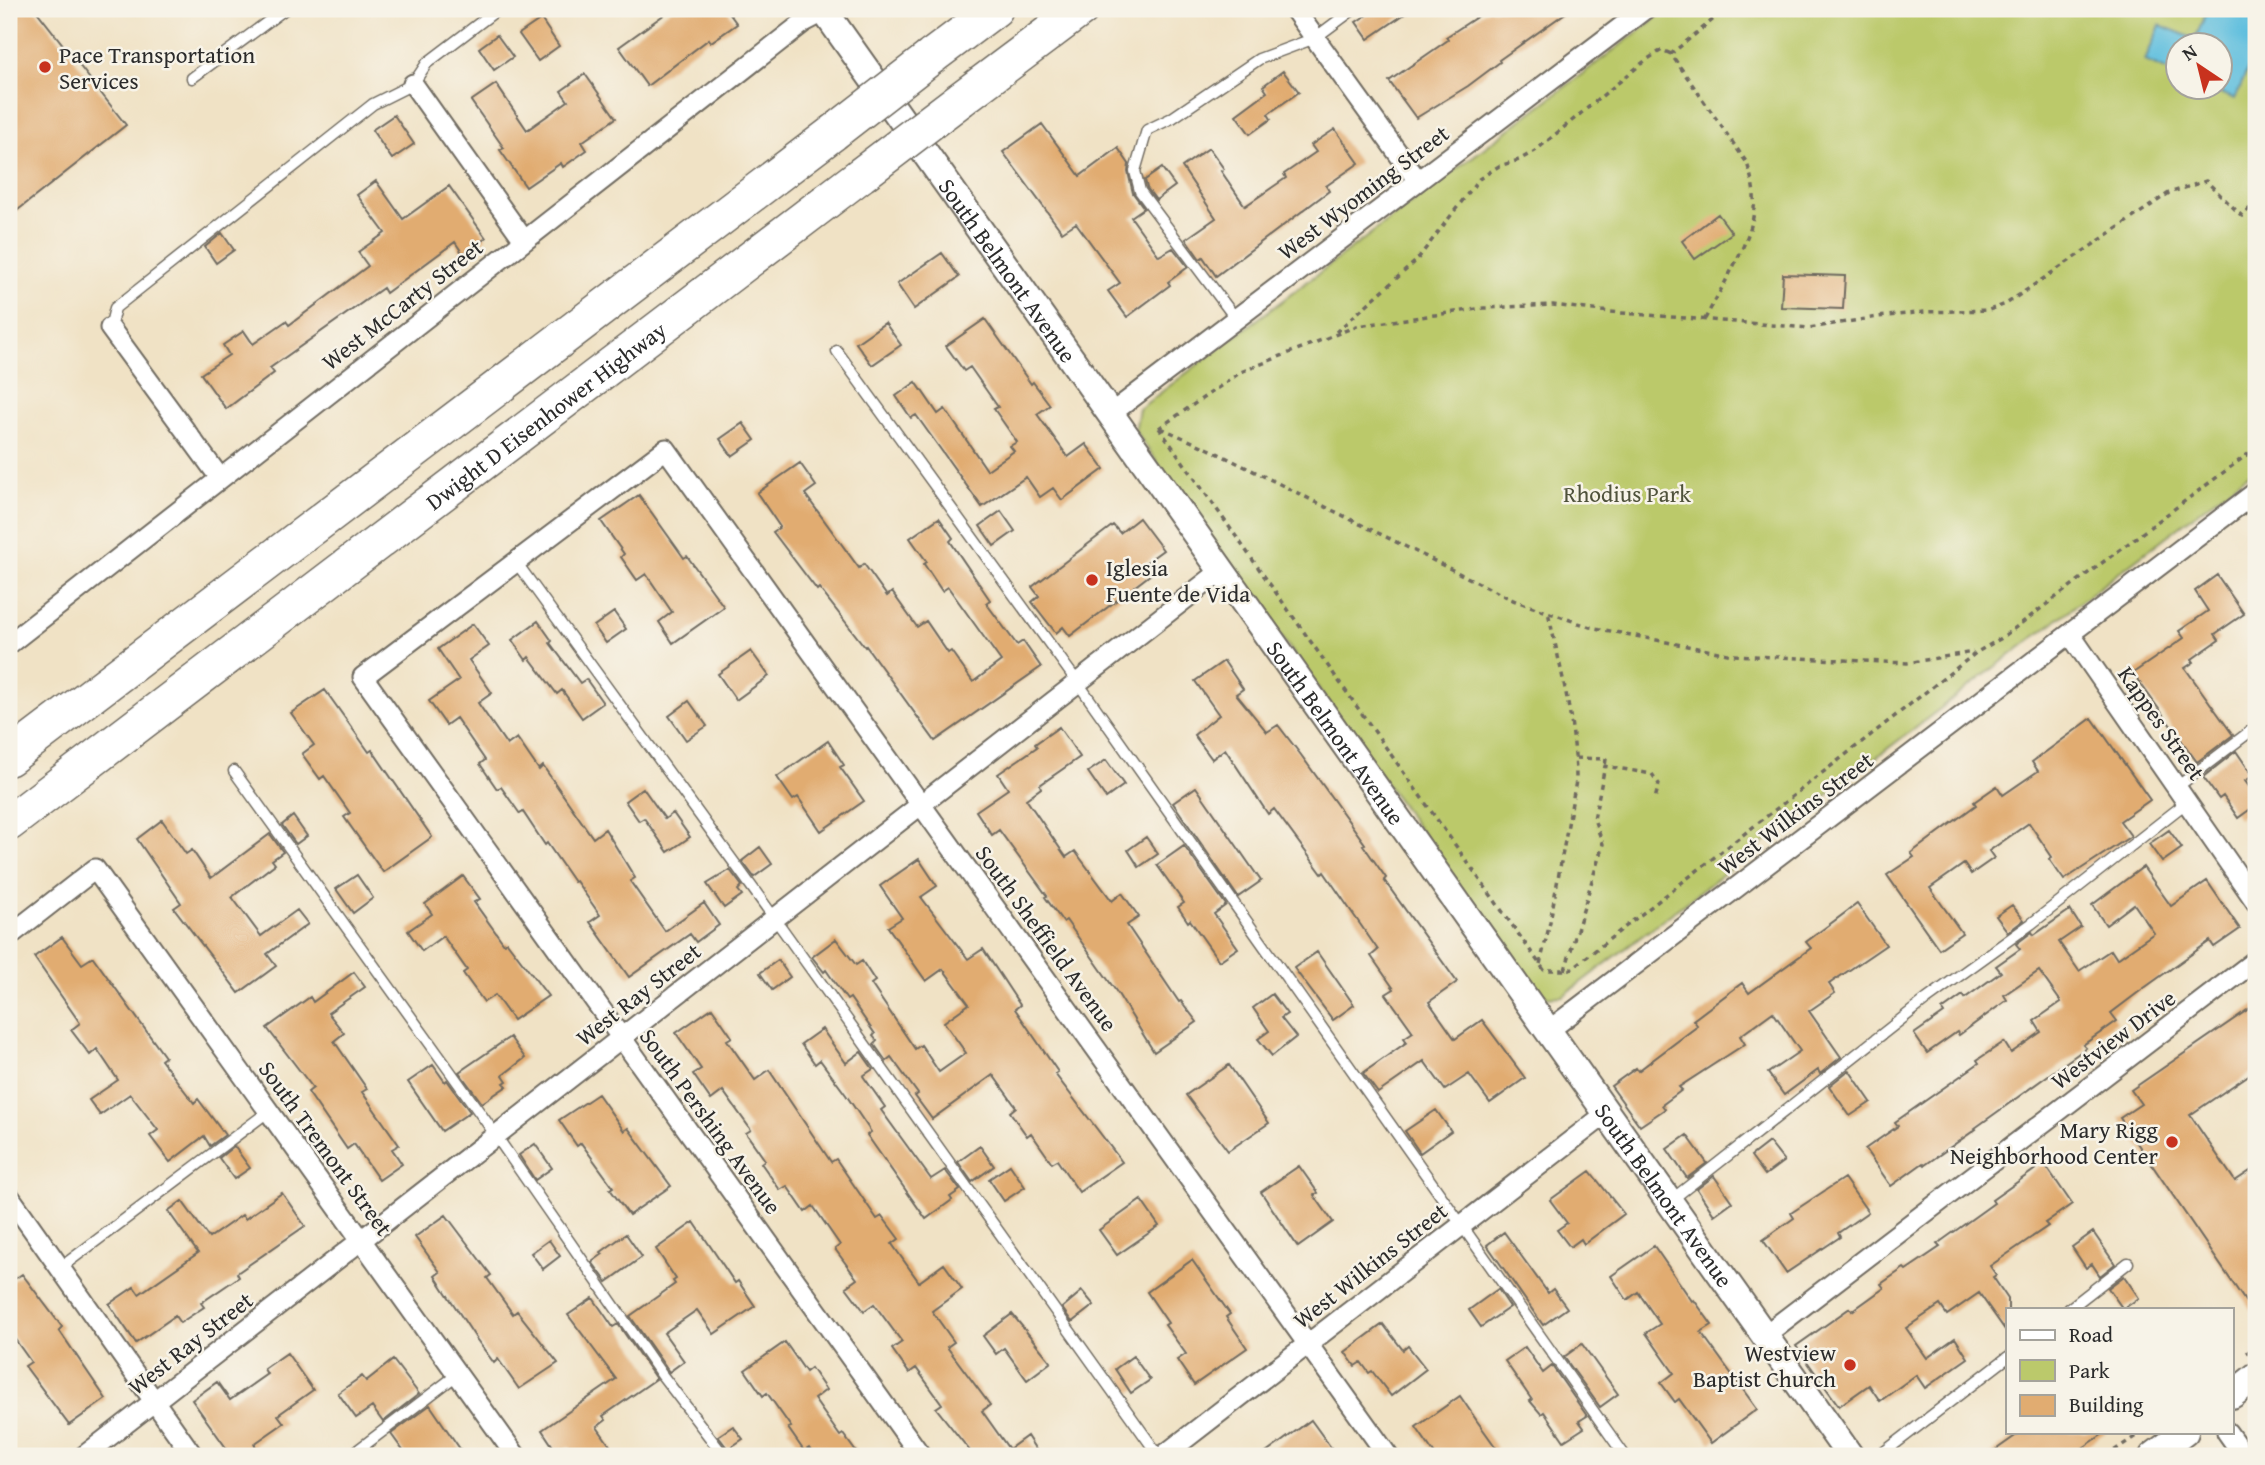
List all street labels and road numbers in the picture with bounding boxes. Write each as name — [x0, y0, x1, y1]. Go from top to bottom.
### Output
street label: West Wyoming Street — [1270, 117, 1456, 267]
street label: South Belmont Avenue — [931, 171, 1085, 369]
street label: West McCarty Street — [314, 231, 490, 377]
street label: Dwight D Eisenhower Highway — [418, 312, 673, 517]
street label: South Belmont Avenue — [1259, 633, 1413, 831]
street label: Kappes Street — [2110, 659, 2214, 787]
street label: West Wilkins Street — [1710, 743, 1880, 883]
street label: South Sheffield Avenue — [968, 838, 1126, 1038]
street label: West Ray Street — [569, 935, 707, 1053]
street label: Westview Drive — [2044, 981, 2182, 1097]
street label: South Pershing Avenue — [632, 1021, 790, 1221]
street label: South Tremont Street — [251, 1054, 401, 1242]
street label: South Belmont Avenue — [1588, 1096, 1741, 1294]
street label: West Wilkins Street — [1286, 1194, 1454, 1336]
street label: West Ray Street — [121, 1284, 259, 1402]

